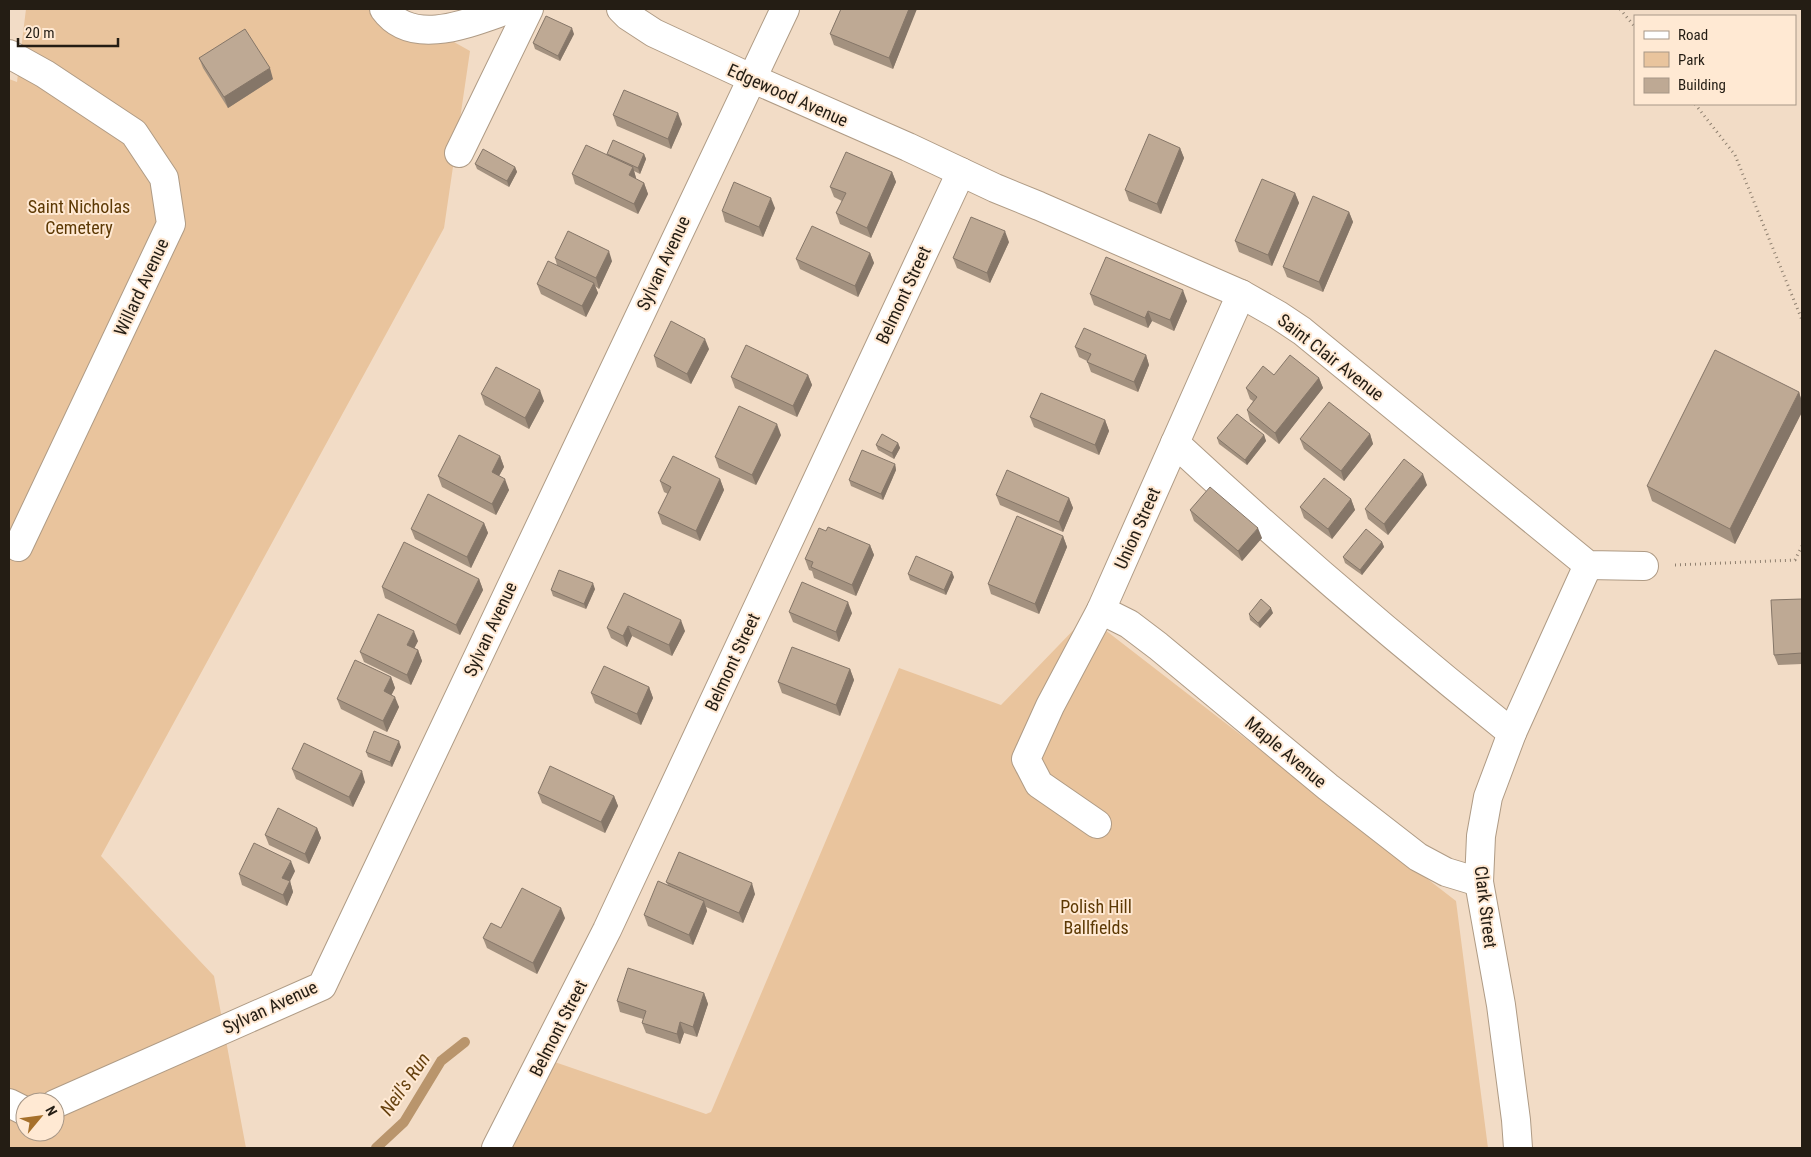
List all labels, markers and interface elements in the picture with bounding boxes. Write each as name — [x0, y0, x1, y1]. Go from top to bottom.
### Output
scale bar — [18, 15, 118, 47]
legend — [1634, 15, 1796, 105]
text: 20 m — [25, 24, 55, 42]
text: Road — [1678, 26, 1708, 44]
text: Park — [1678, 51, 1705, 69]
street label: Edgewood Avenue — [724, 59, 852, 131]
text: Building — [1678, 76, 1726, 94]
park label: Saint Nicholas Cemetery — [28, 196, 130, 238]
street label: Sylvan Avenue — [632, 212, 694, 314]
street label: Willard Avenue — [109, 235, 173, 339]
street label: Belmont Street — [871, 243, 935, 347]
street label: Saint Clair Avenue — [1274, 309, 1388, 405]
street label: Union Street — [1110, 484, 1164, 572]
street label: Sylvan Avenue — [459, 578, 521, 680]
street label: Belmont Street — [700, 610, 764, 714]
street label: Maple Avenue — [1241, 712, 1331, 792]
street label: Clark Street — [1471, 865, 1501, 949]
park label: Polish Hill Ballfields — [1060, 896, 1132, 938]
street label: Sylvan Avenue — [219, 976, 321, 1038]
street label: Belmont Street — [525, 976, 591, 1080]
water label: Neil's Run — [375, 1048, 435, 1120]
north arrow — [15, 1092, 65, 1142]
text: N — [42, 1103, 60, 1118]

